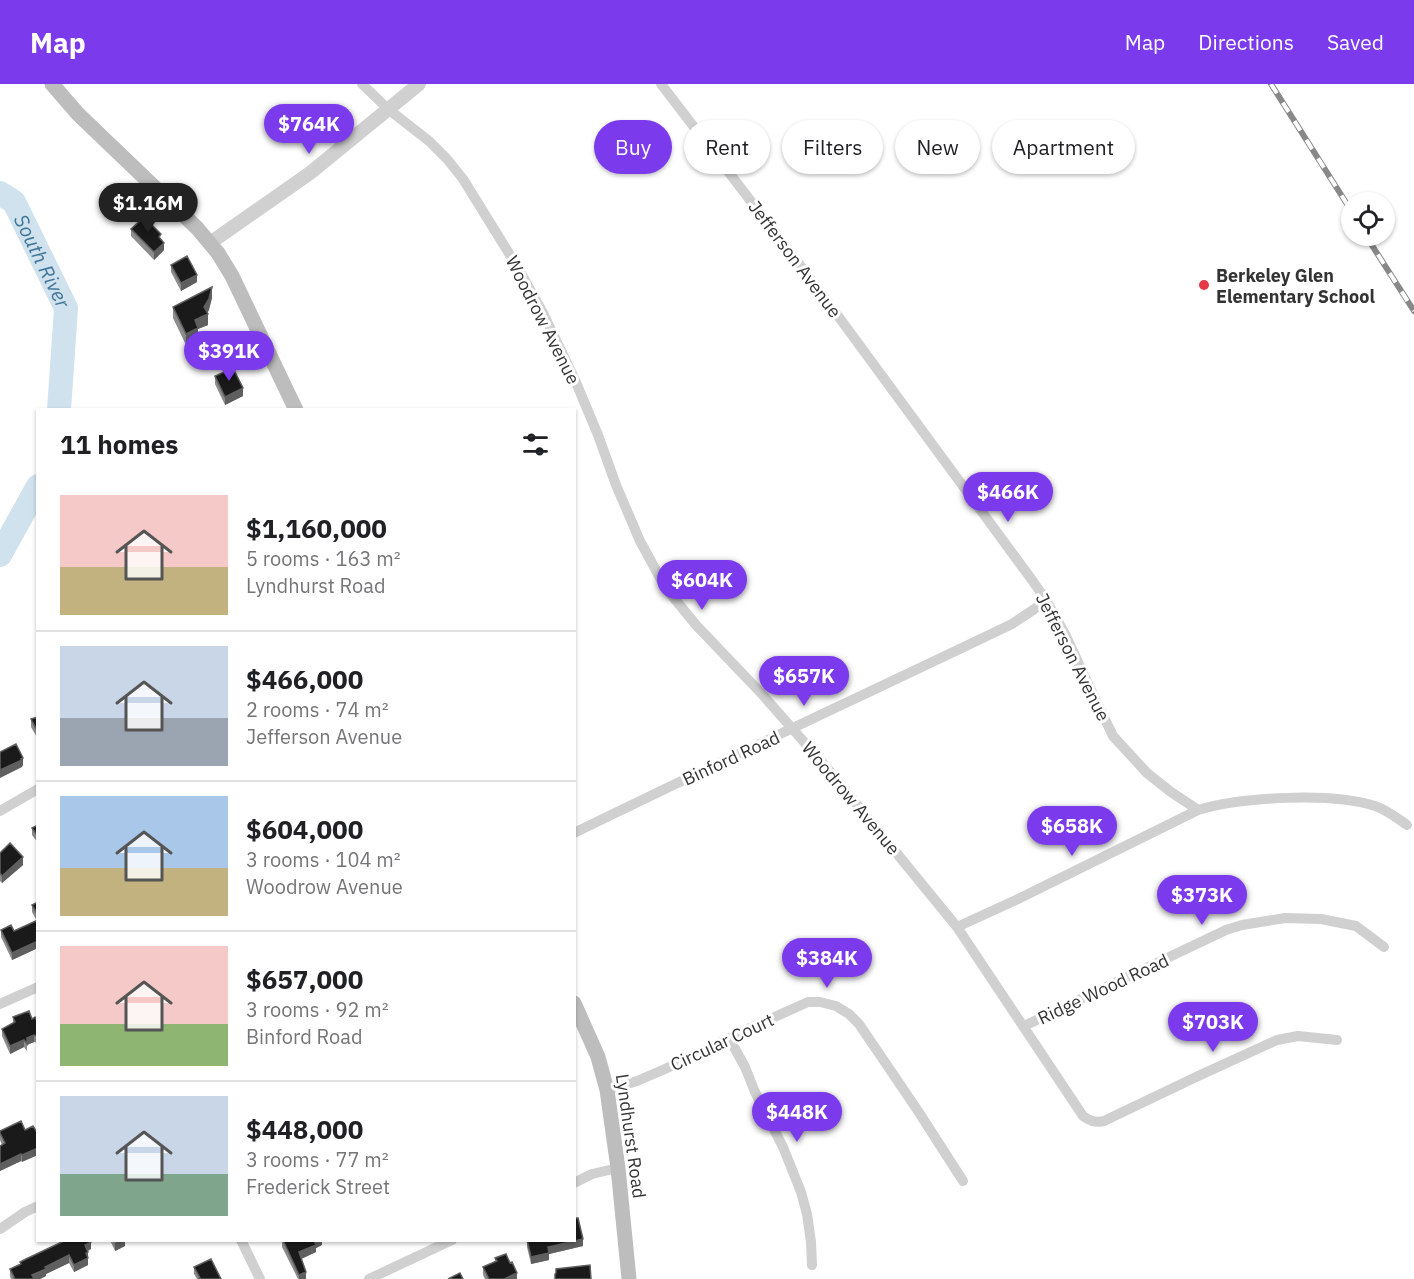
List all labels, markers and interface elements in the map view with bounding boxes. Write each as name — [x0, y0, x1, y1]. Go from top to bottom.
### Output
text: Map — [30, 24, 86, 61]
text: Map — [1125, 28, 1165, 56]
text: Directions — [1198, 28, 1294, 56]
text: Saved — [1327, 28, 1384, 56]
pin: $764K — [267, 104, 351, 155]
text: $764K — [278, 110, 340, 137]
chip: Buy — [594, 120, 672, 174]
chip: Rent — [684, 120, 770, 174]
chip: Filters — [782, 120, 883, 174]
chip: New — [895, 120, 980, 174]
chip: Apartment — [992, 120, 1135, 174]
pin: $1.16M — [99, 183, 197, 234]
text: $1.16M — [113, 189, 183, 216]
map controls — [1341, 192, 1395, 246]
button: locate — [1341, 192, 1395, 246]
street label: Jefferson Avenue — [744, 196, 847, 322]
water label: South River — [8, 209, 77, 313]
street label: Woodrow Avenue — [501, 252, 585, 388]
place label: Berkeley Glen Elementary School — [1216, 264, 1375, 308]
marker: Berkeley Glen Elementary School — [1197, 278, 1211, 292]
pin: $391K — [187, 331, 271, 382]
text: $391K — [198, 337, 260, 364]
text: 11 homes — [60, 427, 178, 461]
icon: filters — [519, 428, 552, 461]
pin: $466K — [966, 472, 1050, 523]
text: $466K — [977, 478, 1039, 505]
text: $1,160,000 — [246, 511, 387, 545]
icon: home — [108, 519, 180, 591]
text: 5 rooms · 163 m² — [246, 545, 401, 572]
pin: $604K — [660, 560, 744, 611]
text: $604K — [671, 566, 733, 593]
text: Lyndhurst Road — [246, 572, 386, 599]
street label: Jefferson Avenue — [1031, 589, 1115, 725]
pin: $657K — [762, 656, 846, 707]
text: $466,000 — [246, 662, 363, 696]
text: $657K — [773, 662, 835, 689]
icon: home — [108, 670, 180, 742]
text: 2 rooms · 74 m² — [246, 696, 389, 723]
text: Jefferson Avenue — [246, 723, 402, 750]
street label: Binford Road — [679, 725, 783, 791]
street label: Woodrow Avenue — [797, 737, 905, 860]
pin: $658K — [1030, 806, 1114, 857]
text: $604,000 — [246, 812, 363, 846]
text: $658K — [1041, 812, 1103, 839]
icon: home — [108, 820, 180, 892]
text: 3 rooms · 104 m² — [246, 846, 401, 873]
text: Woodrow Avenue — [246, 873, 403, 900]
pin: $373K — [1160, 875, 1244, 926]
text: $373K — [1171, 881, 1233, 908]
pin: $384K — [785, 938, 869, 989]
text: $384K — [796, 944, 858, 971]
street label: Ridge Wood Road — [1034, 949, 1172, 1029]
text: $657,000 — [246, 962, 363, 996]
icon: home — [108, 970, 180, 1042]
text: 3 rooms · 92 m² — [246, 996, 389, 1023]
pin: $703K — [1171, 1002, 1255, 1053]
street label: Circular Court — [667, 1008, 777, 1076]
text: $703K — [1182, 1008, 1244, 1035]
text: Binford Road — [246, 1023, 363, 1050]
street label: Lyndhurst Road — [611, 1072, 651, 1200]
pin: $448K — [755, 1092, 839, 1143]
text: $448K — [766, 1098, 828, 1125]
text: $448,000 — [246, 1112, 363, 1146]
icon: home — [108, 1120, 180, 1192]
text: 3 rooms · 77 m² — [246, 1146, 389, 1173]
text: Frederick Street — [246, 1173, 390, 1200]

